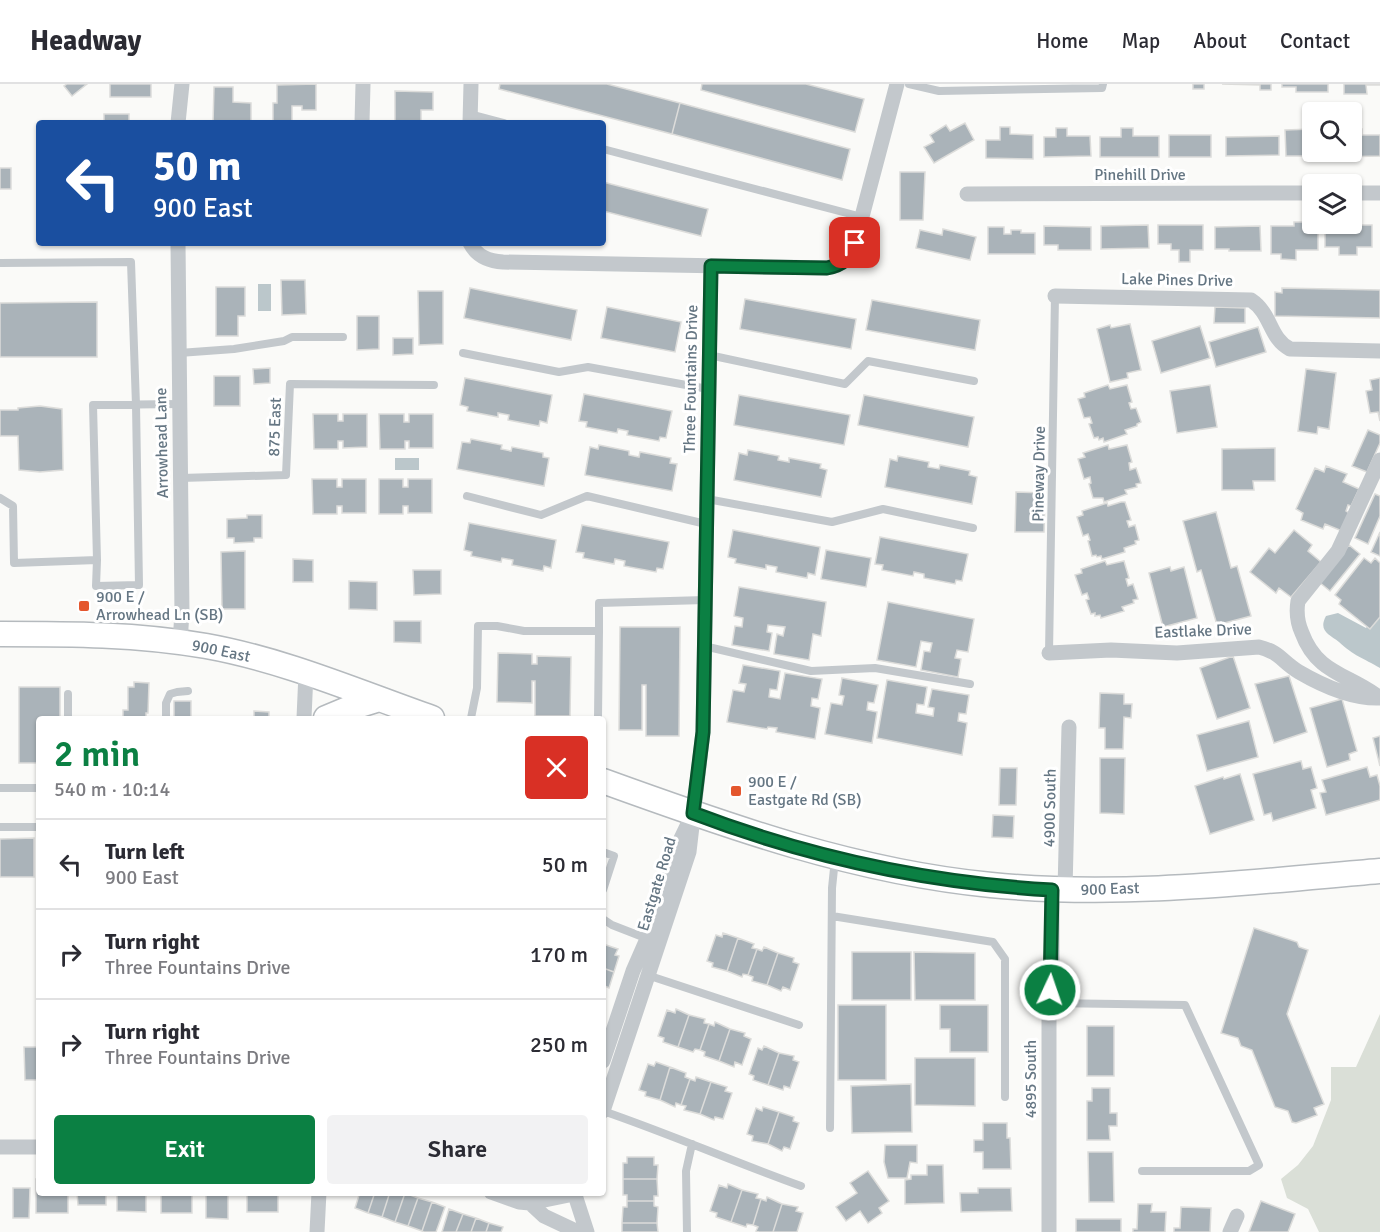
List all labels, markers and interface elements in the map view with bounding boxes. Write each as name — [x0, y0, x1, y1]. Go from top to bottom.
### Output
text: Headway — [30, 24, 141, 58]
text: Home — [1036, 28, 1089, 54]
text: Map — [1122, 28, 1160, 54]
text: About — [1193, 28, 1247, 54]
text: Contact — [1280, 28, 1350, 54]
map controls — [1302, 102, 1362, 234]
button: search — [1302, 102, 1362, 162]
text: 50 m — [153, 141, 242, 192]
icon: left — [54, 144, 132, 222]
street label: Pinehill Drive — [1094, 165, 1186, 185]
button: layers — [1302, 174, 1362, 234]
text: 900 East — [153, 192, 253, 225]
pin — [829, 217, 880, 268]
icon: arrive — [838, 226, 871, 259]
street label: Lake Pines Drive — [1121, 269, 1233, 291]
street label: Three Fountains Drive — [680, 305, 702, 453]
street label: Arrowhead Lane — [151, 387, 173, 499]
street label: 875 East — [264, 397, 286, 457]
street label: Pineway Drive — [1028, 426, 1050, 522]
place label: 900 E / Arrowhead Ln (SB) — [96, 587, 223, 625]
marker: 900 E / Arrowhead Ln (SB) — [77, 599, 91, 613]
street label: Eastlake Drive — [1154, 619, 1252, 643]
street label: 900 East — [190, 635, 252, 667]
text: 2 min — [54, 732, 140, 777]
button: close — [525, 736, 588, 799]
street label: 4900 South — [1039, 769, 1061, 847]
place label: 900 E / Eastgate Rd (SB) — [748, 772, 862, 810]
text: 540 m · 10:14 — [54, 777, 170, 802]
marker: 900 E / Eastgate Rd (SB) — [729, 784, 743, 798]
street label: Eastgate Road — [633, 835, 681, 933]
text: Turn left — [105, 838, 185, 865]
icon: left — [54, 848, 87, 881]
text: 50 m — [542, 851, 588, 878]
text: 900 East — [105, 865, 179, 890]
street label: 900 East — [1080, 878, 1140, 900]
text: Turn right — [105, 928, 200, 955]
icon: right — [54, 938, 87, 971]
text: 170 m — [530, 941, 588, 968]
text: Three Fountains Drive — [105, 955, 291, 980]
position arrow — [1018, 958, 1082, 1022]
text: Turn right — [105, 1018, 200, 1045]
icon: right — [54, 1028, 87, 1061]
text: 250 m — [530, 1031, 588, 1058]
street label: 4895 South — [1021, 1040, 1041, 1118]
text: Three Fountains Drive — [105, 1045, 291, 1070]
button: Exit — [54, 1115, 315, 1184]
button: Share — [327, 1115, 588, 1184]

